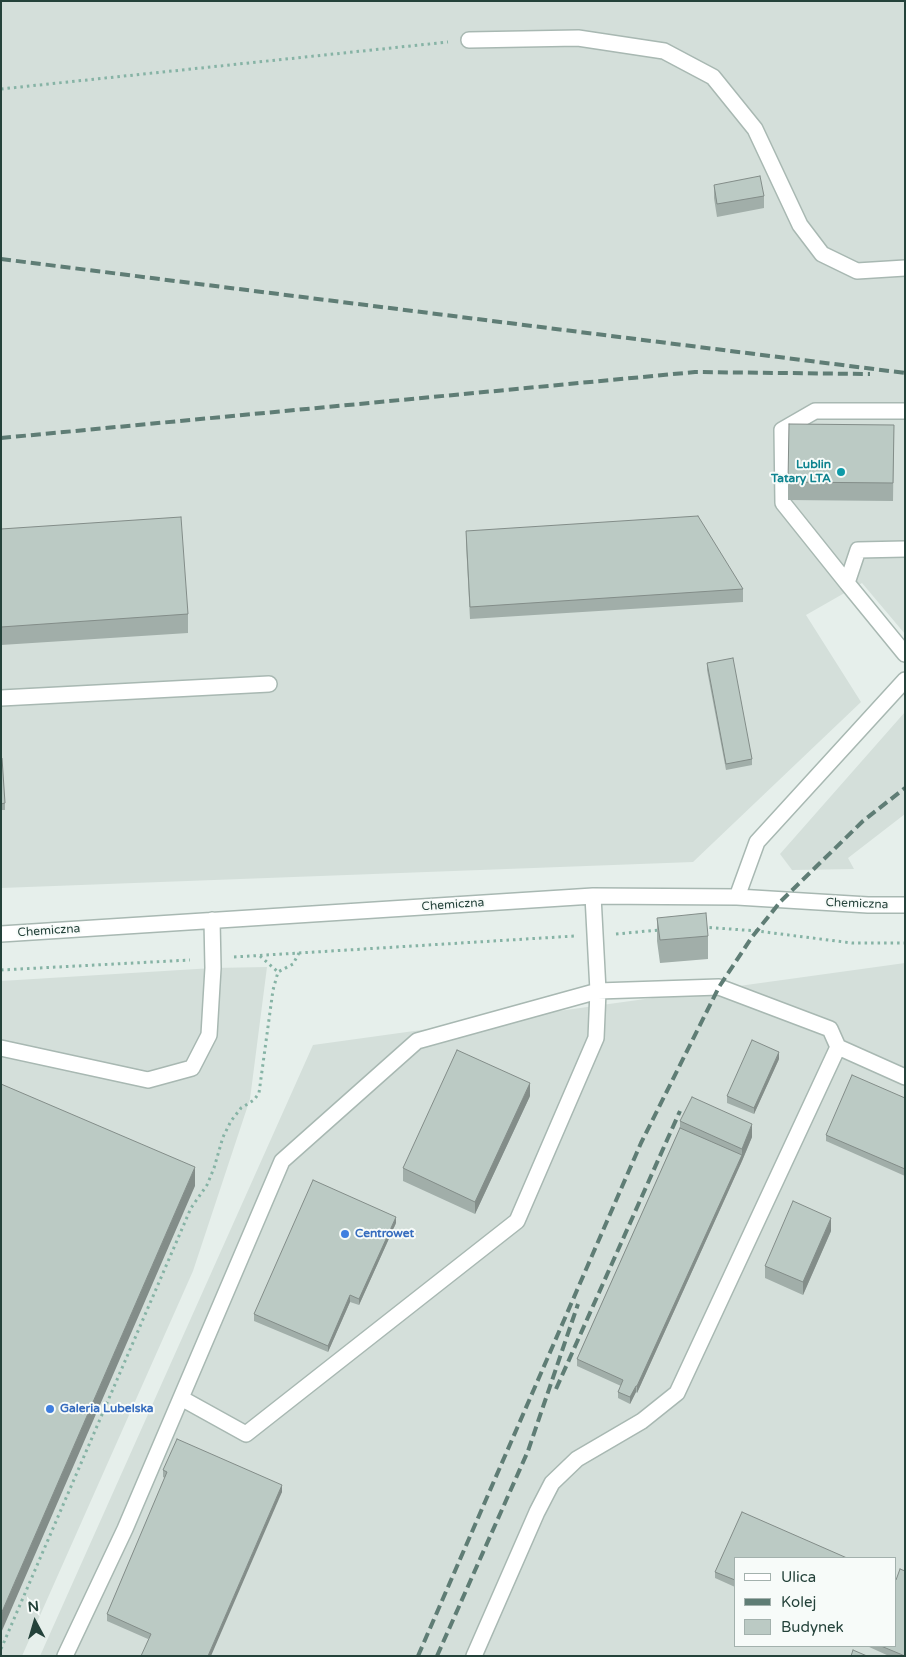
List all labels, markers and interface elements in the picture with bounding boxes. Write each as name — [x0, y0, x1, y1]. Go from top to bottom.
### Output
place label: Lublin Tatary LTA — [771, 458, 831, 486]
marker: Lublin Tatary LTA — [835, 466, 847, 478]
street label: Chemiczna — [421, 896, 485, 914]
street label: Chemiczna — [825, 896, 889, 912]
street label: Chemiczna — [17, 922, 81, 940]
place label: Centrowet — [355, 1227, 414, 1241]
marker: Centrowet — [339, 1228, 351, 1240]
place label: Galeria Lubelska — [60, 1402, 154, 1416]
marker: Galeria Lubelska — [44, 1403, 56, 1415]
legend — [734, 1557, 896, 1647]
text: Ulica — [781, 1568, 816, 1586]
text: Kolej — [781, 1593, 816, 1611]
north arrow — [10, 1597, 60, 1647]
text: N — [27, 1598, 40, 1616]
text: Budynek — [781, 1618, 844, 1636]

